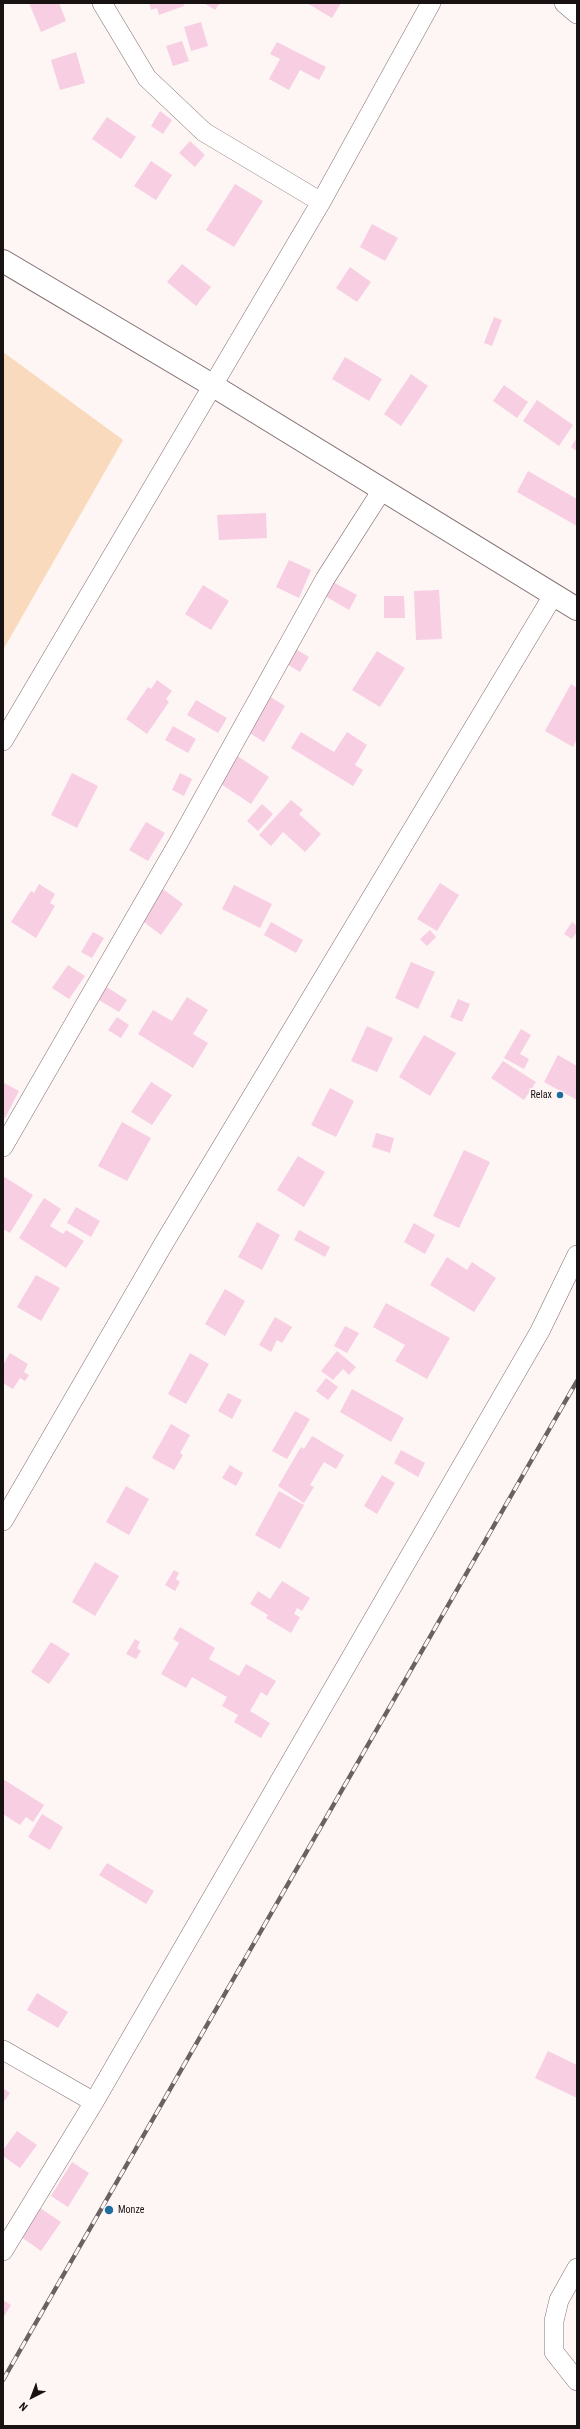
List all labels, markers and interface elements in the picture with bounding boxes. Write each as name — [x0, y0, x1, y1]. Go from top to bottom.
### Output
place label: Relax — [531, 1089, 552, 1101]
marker: Relax — [555, 1090, 565, 1100]
marker: Monze — [103, 2204, 115, 2216]
place label: Monze — [118, 2204, 144, 2216]
north arrow — [12, 2377, 52, 2417]
text: N — [17, 2399, 30, 2413]

